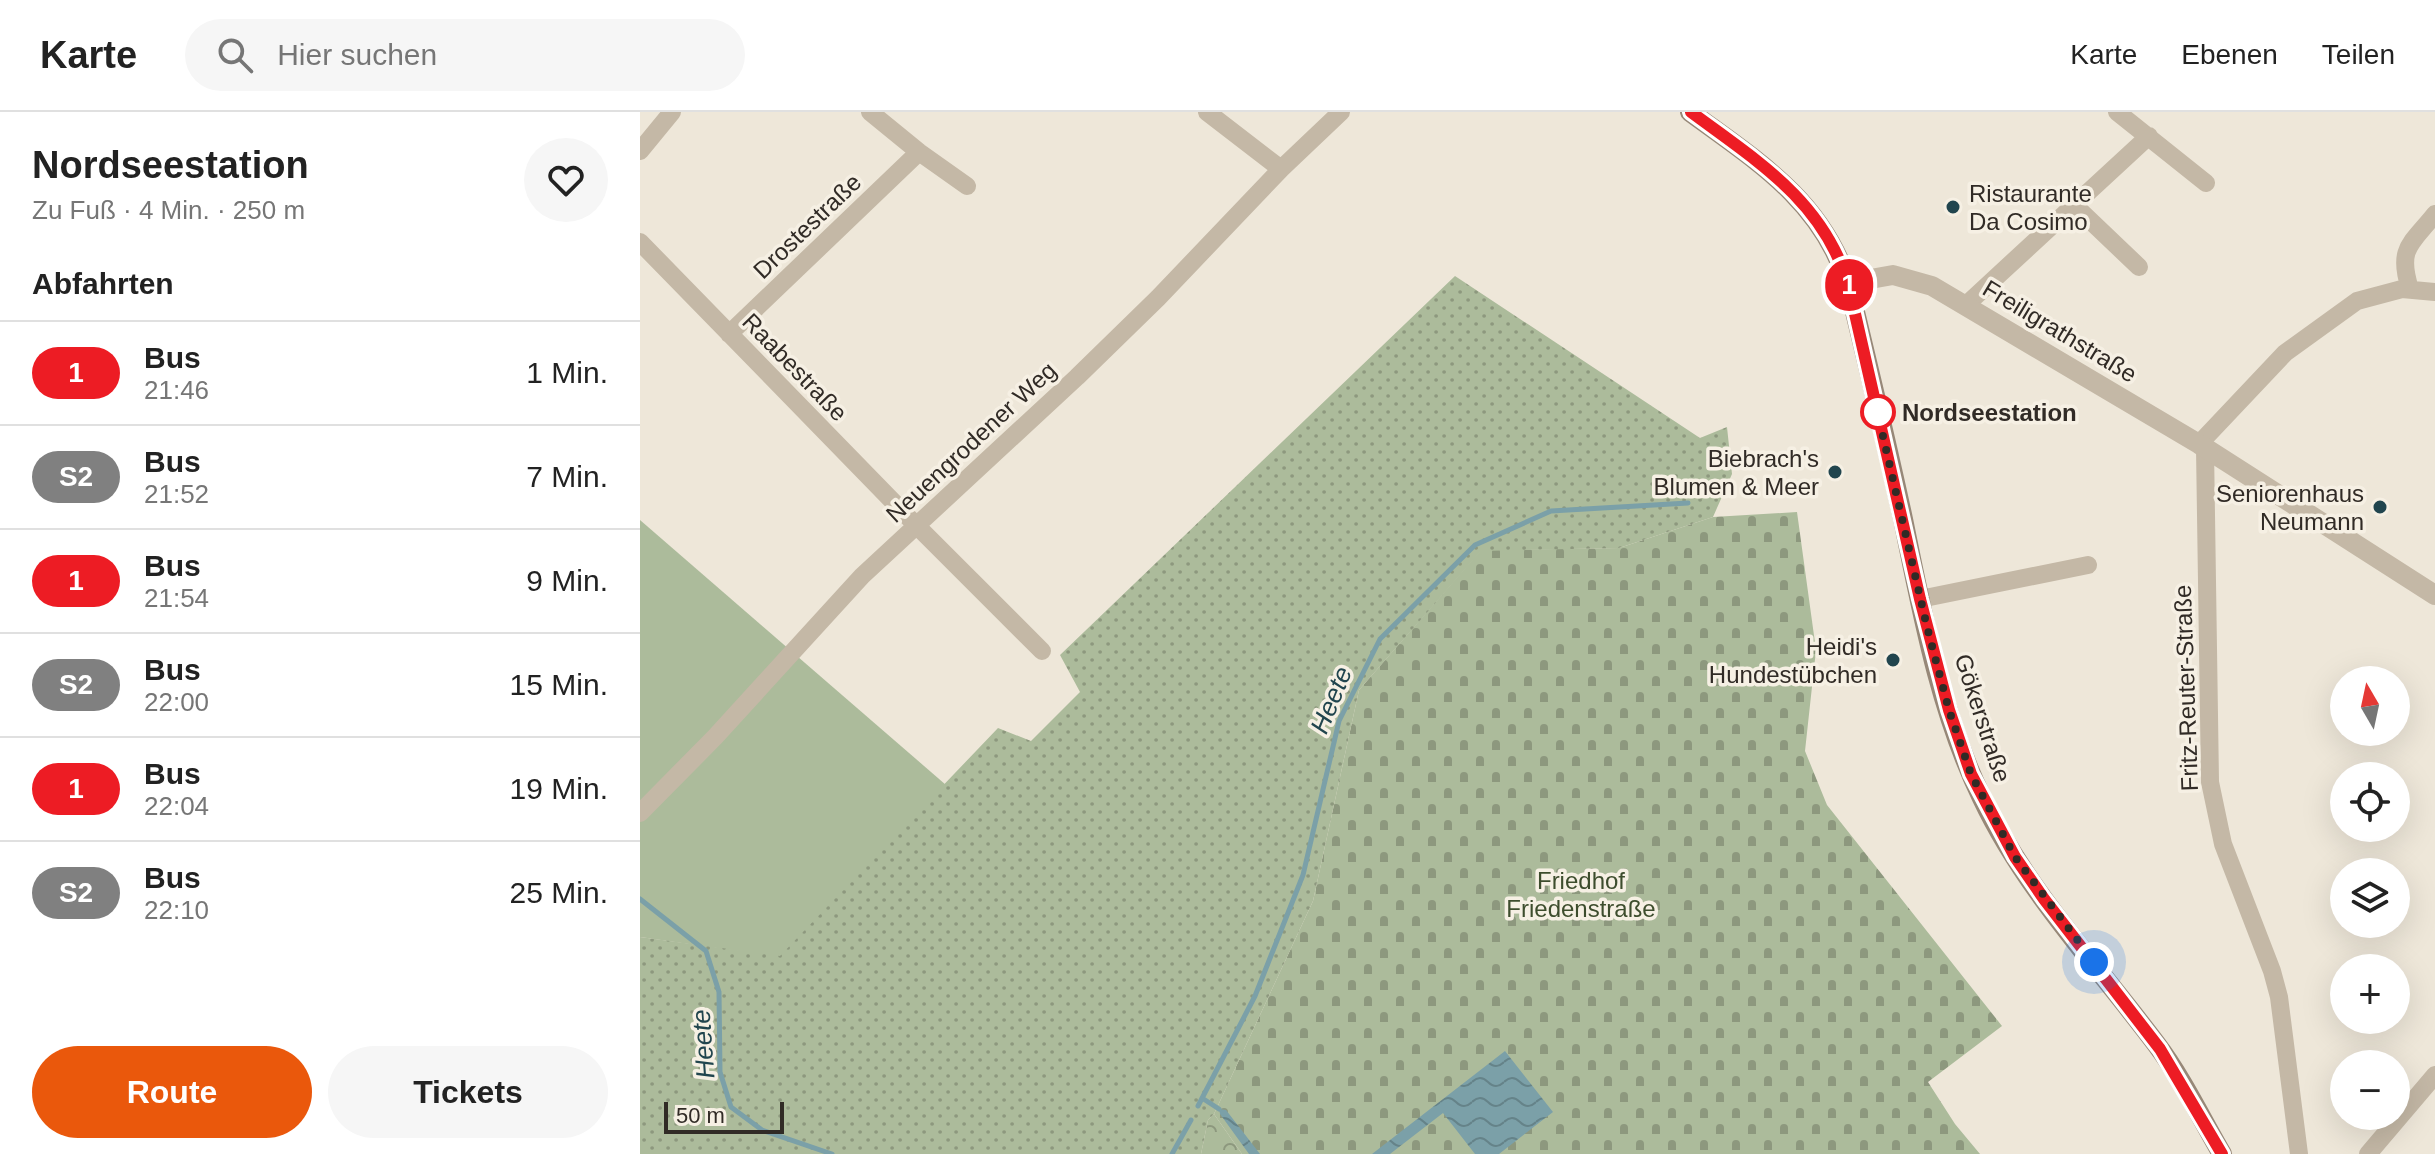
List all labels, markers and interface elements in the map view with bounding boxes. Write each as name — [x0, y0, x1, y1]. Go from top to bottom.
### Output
search box — [185, 19, 745, 91]
icon: search — [213, 33, 257, 77]
text: Karte — [40, 34, 137, 76]
text: Hier suchen — [277, 38, 437, 71]
text: Karte — [2070, 39, 2137, 70]
text: Ebenen — [2181, 39, 2278, 70]
text: Teilen — [2322, 39, 2395, 70]
button: heart — [524, 138, 608, 222]
text: Nordseestation — [32, 144, 309, 186]
street label: Drostestraße — [748, 168, 866, 284]
place label: Ristaurante Da Cosimo — [1969, 180, 2092, 235]
text: Zu Fuß · 4 Min. · 250 m — [32, 195, 305, 225]
marker: Ristaurante Da Cosimo — [1944, 198, 1962, 216]
line badge: 1 — [1823, 259, 1875, 311]
text: Abfahrten — [32, 267, 174, 300]
text: 1 — [1841, 269, 1857, 300]
street label: Freiligrathstraße — [1978, 274, 2142, 388]
street label: Raabestraße — [737, 308, 853, 426]
text: Bus — [144, 341, 201, 374]
text: 1 Min. — [526, 356, 608, 389]
street label: Neuengrodener Weg — [880, 356, 1062, 528]
text: 1 — [68, 357, 84, 388]
text: 21:46 — [144, 375, 209, 405]
marker: Nordseestation — [1861, 395, 1895, 429]
place label: Nordseestation — [1902, 399, 2077, 426]
text: Bus — [144, 445, 201, 478]
place label: Biebrach's Blumen & Meer — [1654, 445, 1819, 500]
text: 7 Min. — [526, 460, 608, 493]
text: S2 — [59, 461, 93, 492]
marker: Biebrach's Blumen & Meer — [1826, 463, 1844, 481]
text: 21:52 — [144, 479, 209, 509]
place label: Seniorenhaus Neumann — [2216, 480, 2364, 535]
marker: Seniorenhaus Neumann — [2371, 498, 2389, 516]
text: Bus — [144, 549, 201, 582]
text: 9 Min. — [526, 564, 608, 597]
text: 1 — [68, 565, 84, 596]
text: 21:54 — [144, 583, 209, 613]
street label: Fritz-Reuter-Straße — [2169, 584, 2203, 792]
place label: Heidi's Hundestübchen — [1709, 633, 1877, 688]
street label: Gökerstraße — [1950, 650, 2016, 786]
marker: Heidi's Hundestübchen — [1884, 651, 1902, 669]
text: Bus — [144, 653, 201, 686]
water label: Heete — [1304, 662, 1358, 738]
north arrow — [2330, 666, 2410, 746]
map controls — [2330, 666, 2410, 1130]
text: 15 Min. — [510, 668, 608, 701]
text: S2 — [59, 669, 93, 700]
text: 22:00 — [144, 687, 209, 717]
text: Bus — [144, 757, 201, 790]
button: locate — [2330, 762, 2410, 842]
text: 19 Min. — [510, 772, 608, 805]
text: 1 — [68, 773, 84, 804]
text: 22:04 — [144, 791, 209, 821]
button: layers — [2330, 858, 2410, 938]
text: Bus — [144, 861, 201, 894]
park label: Friedhof Friedenstraße — [1506, 867, 1656, 922]
text: 25 Min. — [510, 876, 608, 909]
text: S2 — [59, 877, 93, 908]
text: 22:10 — [144, 895, 209, 925]
your location — [2074, 942, 2114, 982]
button: + — [2330, 954, 2410, 1034]
water label: Heete — [686, 1008, 720, 1080]
button: Route — [32, 1046, 312, 1138]
button: Tickets — [328, 1046, 608, 1138]
button: − — [2330, 1050, 2410, 1130]
scale bar — [664, 1098, 784, 1134]
text: 50 m — [676, 1103, 725, 1128]

